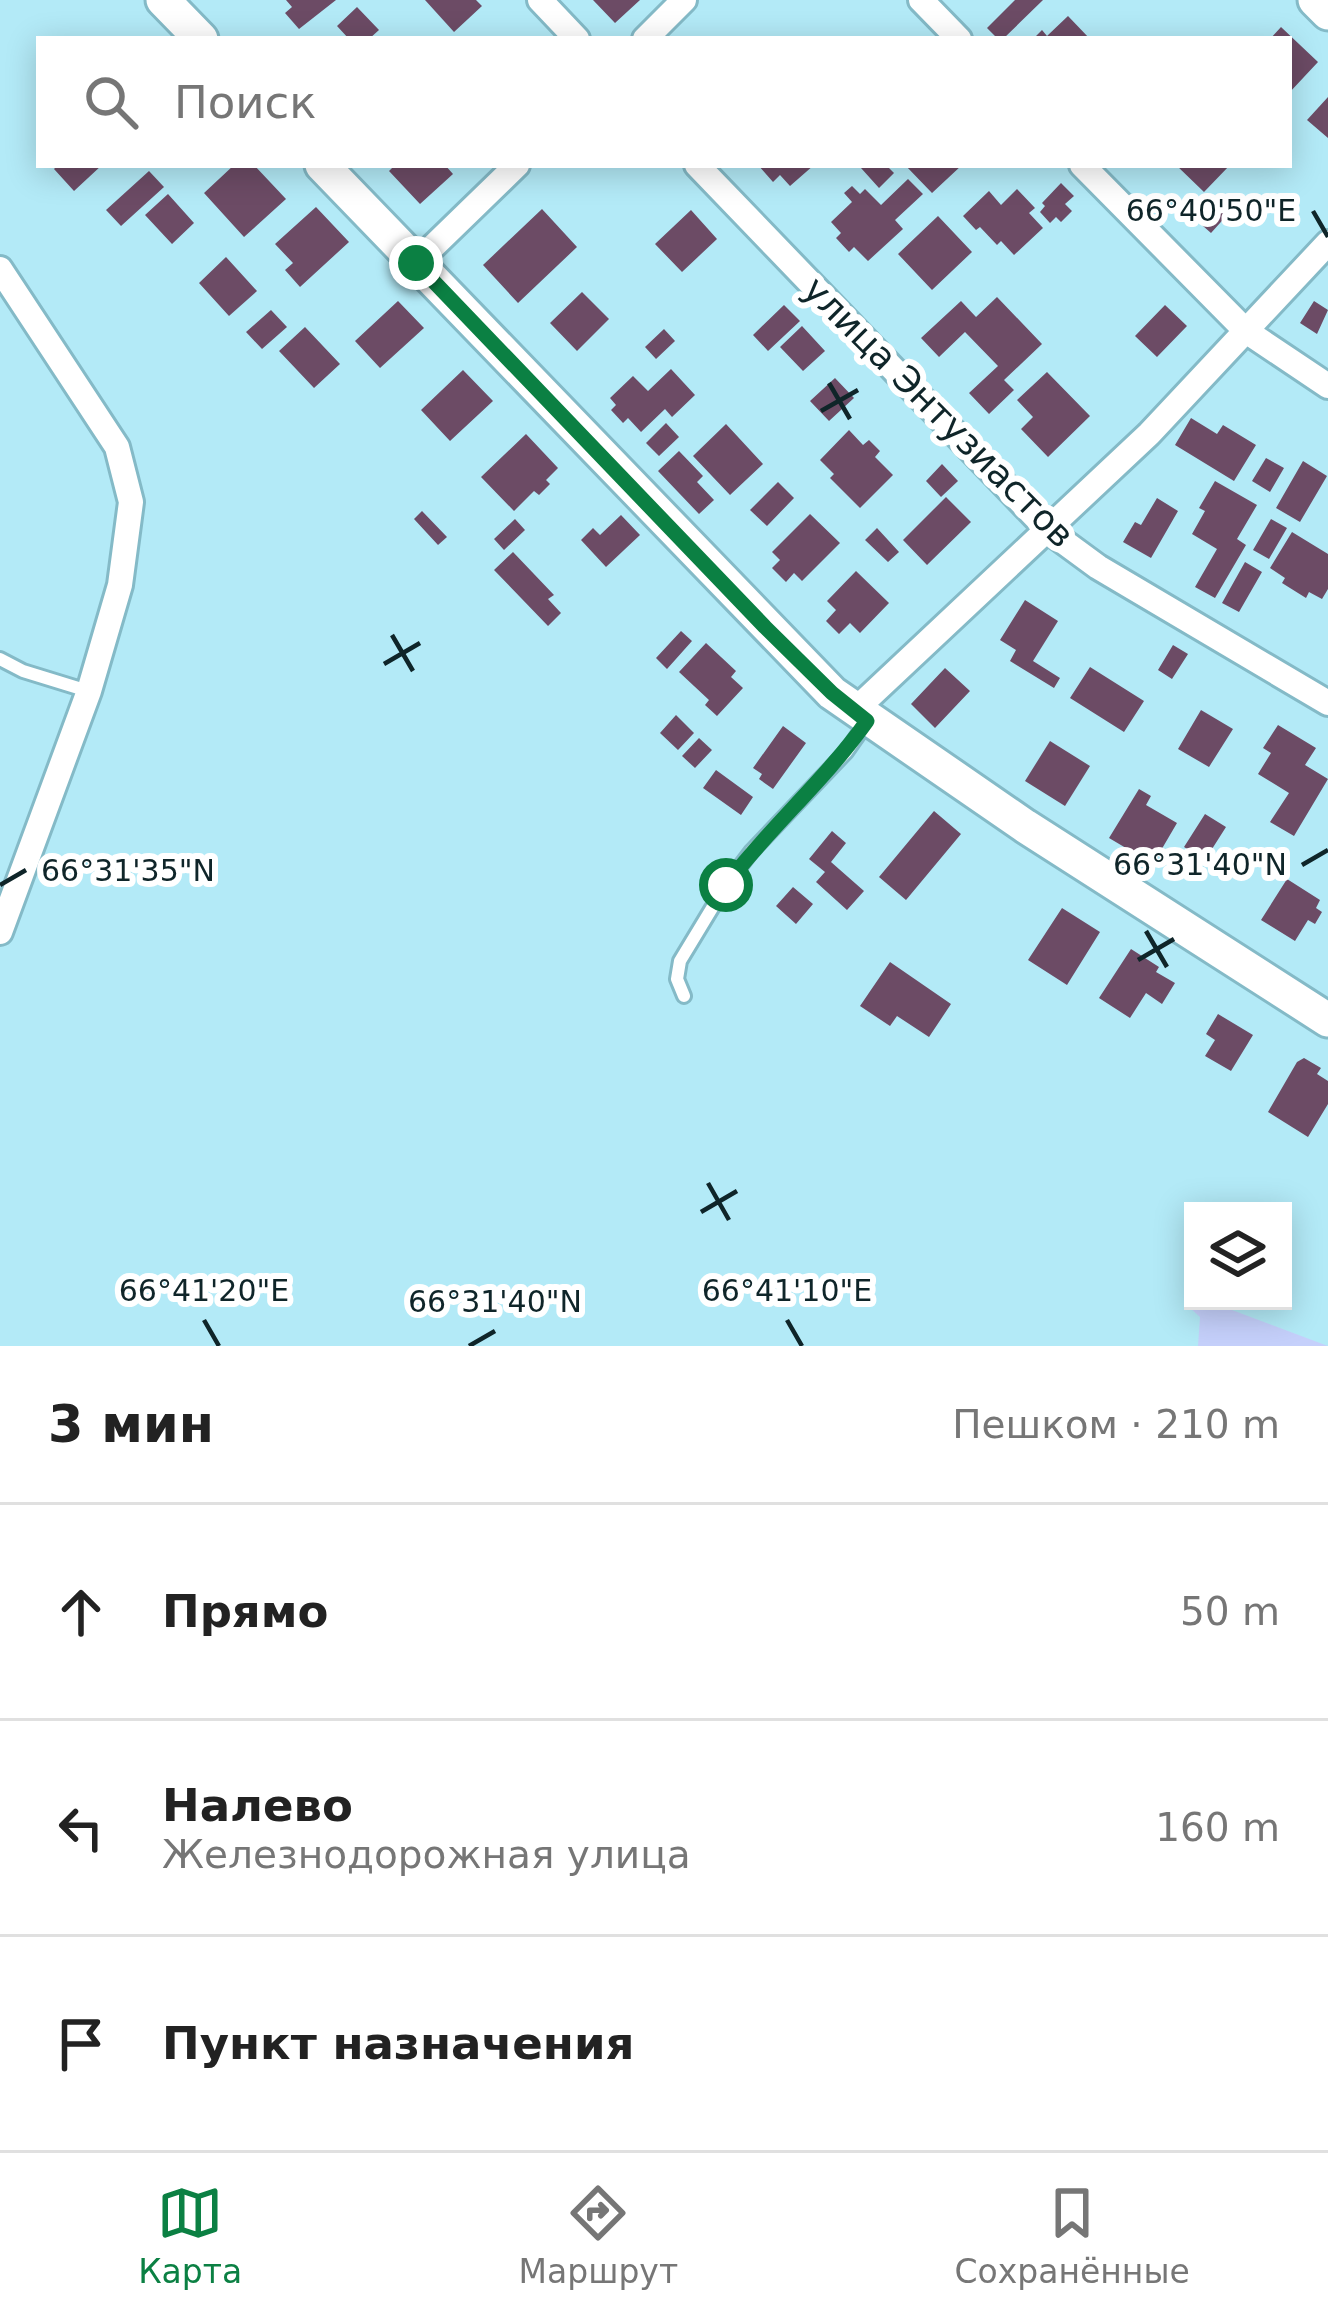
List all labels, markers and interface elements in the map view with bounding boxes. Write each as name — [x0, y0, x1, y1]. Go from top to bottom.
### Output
search box — [36, 36, 1292, 168]
icon: search — [78, 69, 144, 135]
text: Поиск — [174, 76, 317, 129]
text: 66°40'50"E — [1126, 193, 1296, 228]
route end — [389, 236, 443, 290]
street label: улица Энтузиастов — [795, 268, 1083, 556]
text: 66°31'40"N — [1113, 847, 1287, 882]
text: 66°31'35"N — [41, 853, 215, 888]
route start — [699, 858, 753, 912]
map controls — [1184, 1202, 1292, 1310]
button: layers — [1184, 1202, 1292, 1310]
text: 66°41'20"E — [119, 1273, 289, 1308]
text: 66°41'10"E — [702, 1273, 872, 1308]
text: 66°31'40"N — [408, 1284, 582, 1319]
text: 3 мин — [48, 1395, 214, 1454]
text: Пешком · 210 m — [952, 1402, 1280, 1447]
icon: ahead — [48, 1579, 114, 1645]
text: Прямо — [162, 1585, 328, 1638]
text: 50 m — [1180, 1589, 1280, 1634]
text: Налево — [162, 1779, 353, 1832]
icon: left — [48, 1795, 114, 1861]
text: 160 m — [1155, 1805, 1280, 1850]
text: Железнодорожная улица — [162, 1832, 691, 1877]
icon: arrive — [48, 2011, 114, 2077]
text: Пункт назначения — [162, 2017, 634, 2070]
tab: Карта — [138, 2180, 242, 2291]
tab: Маршрут — [519, 2180, 678, 2291]
tab: Сохранённые — [954, 2180, 1190, 2291]

